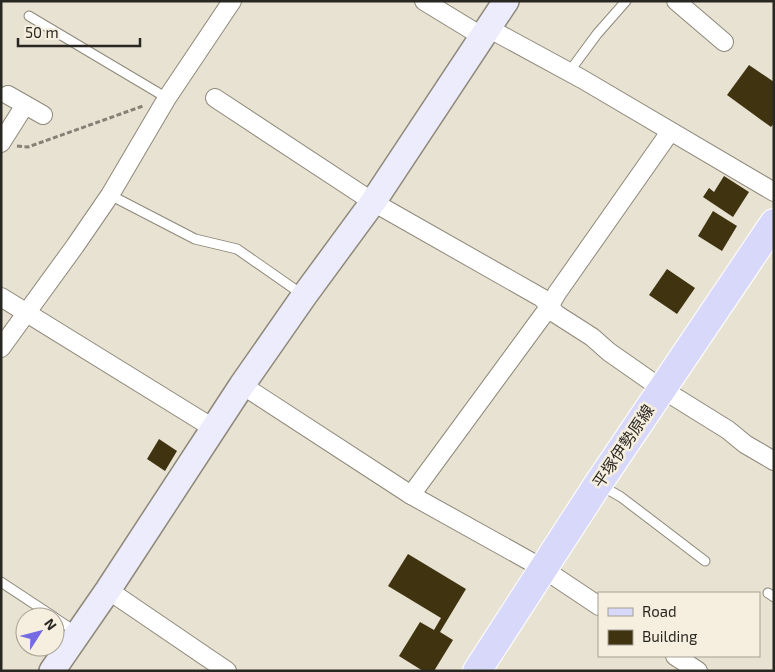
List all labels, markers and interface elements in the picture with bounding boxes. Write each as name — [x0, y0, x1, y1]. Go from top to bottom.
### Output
scale bar — [18, 15, 140, 47]
text: 50 m — [25, 23, 59, 41]
street label: 平塚伊勢原線 — [588, 401, 657, 491]
legend — [598, 592, 760, 657]
text: Road — [642, 602, 677, 620]
north arrow — [15, 607, 65, 657]
text: N — [41, 615, 61, 633]
text: Building — [642, 627, 698, 645]

